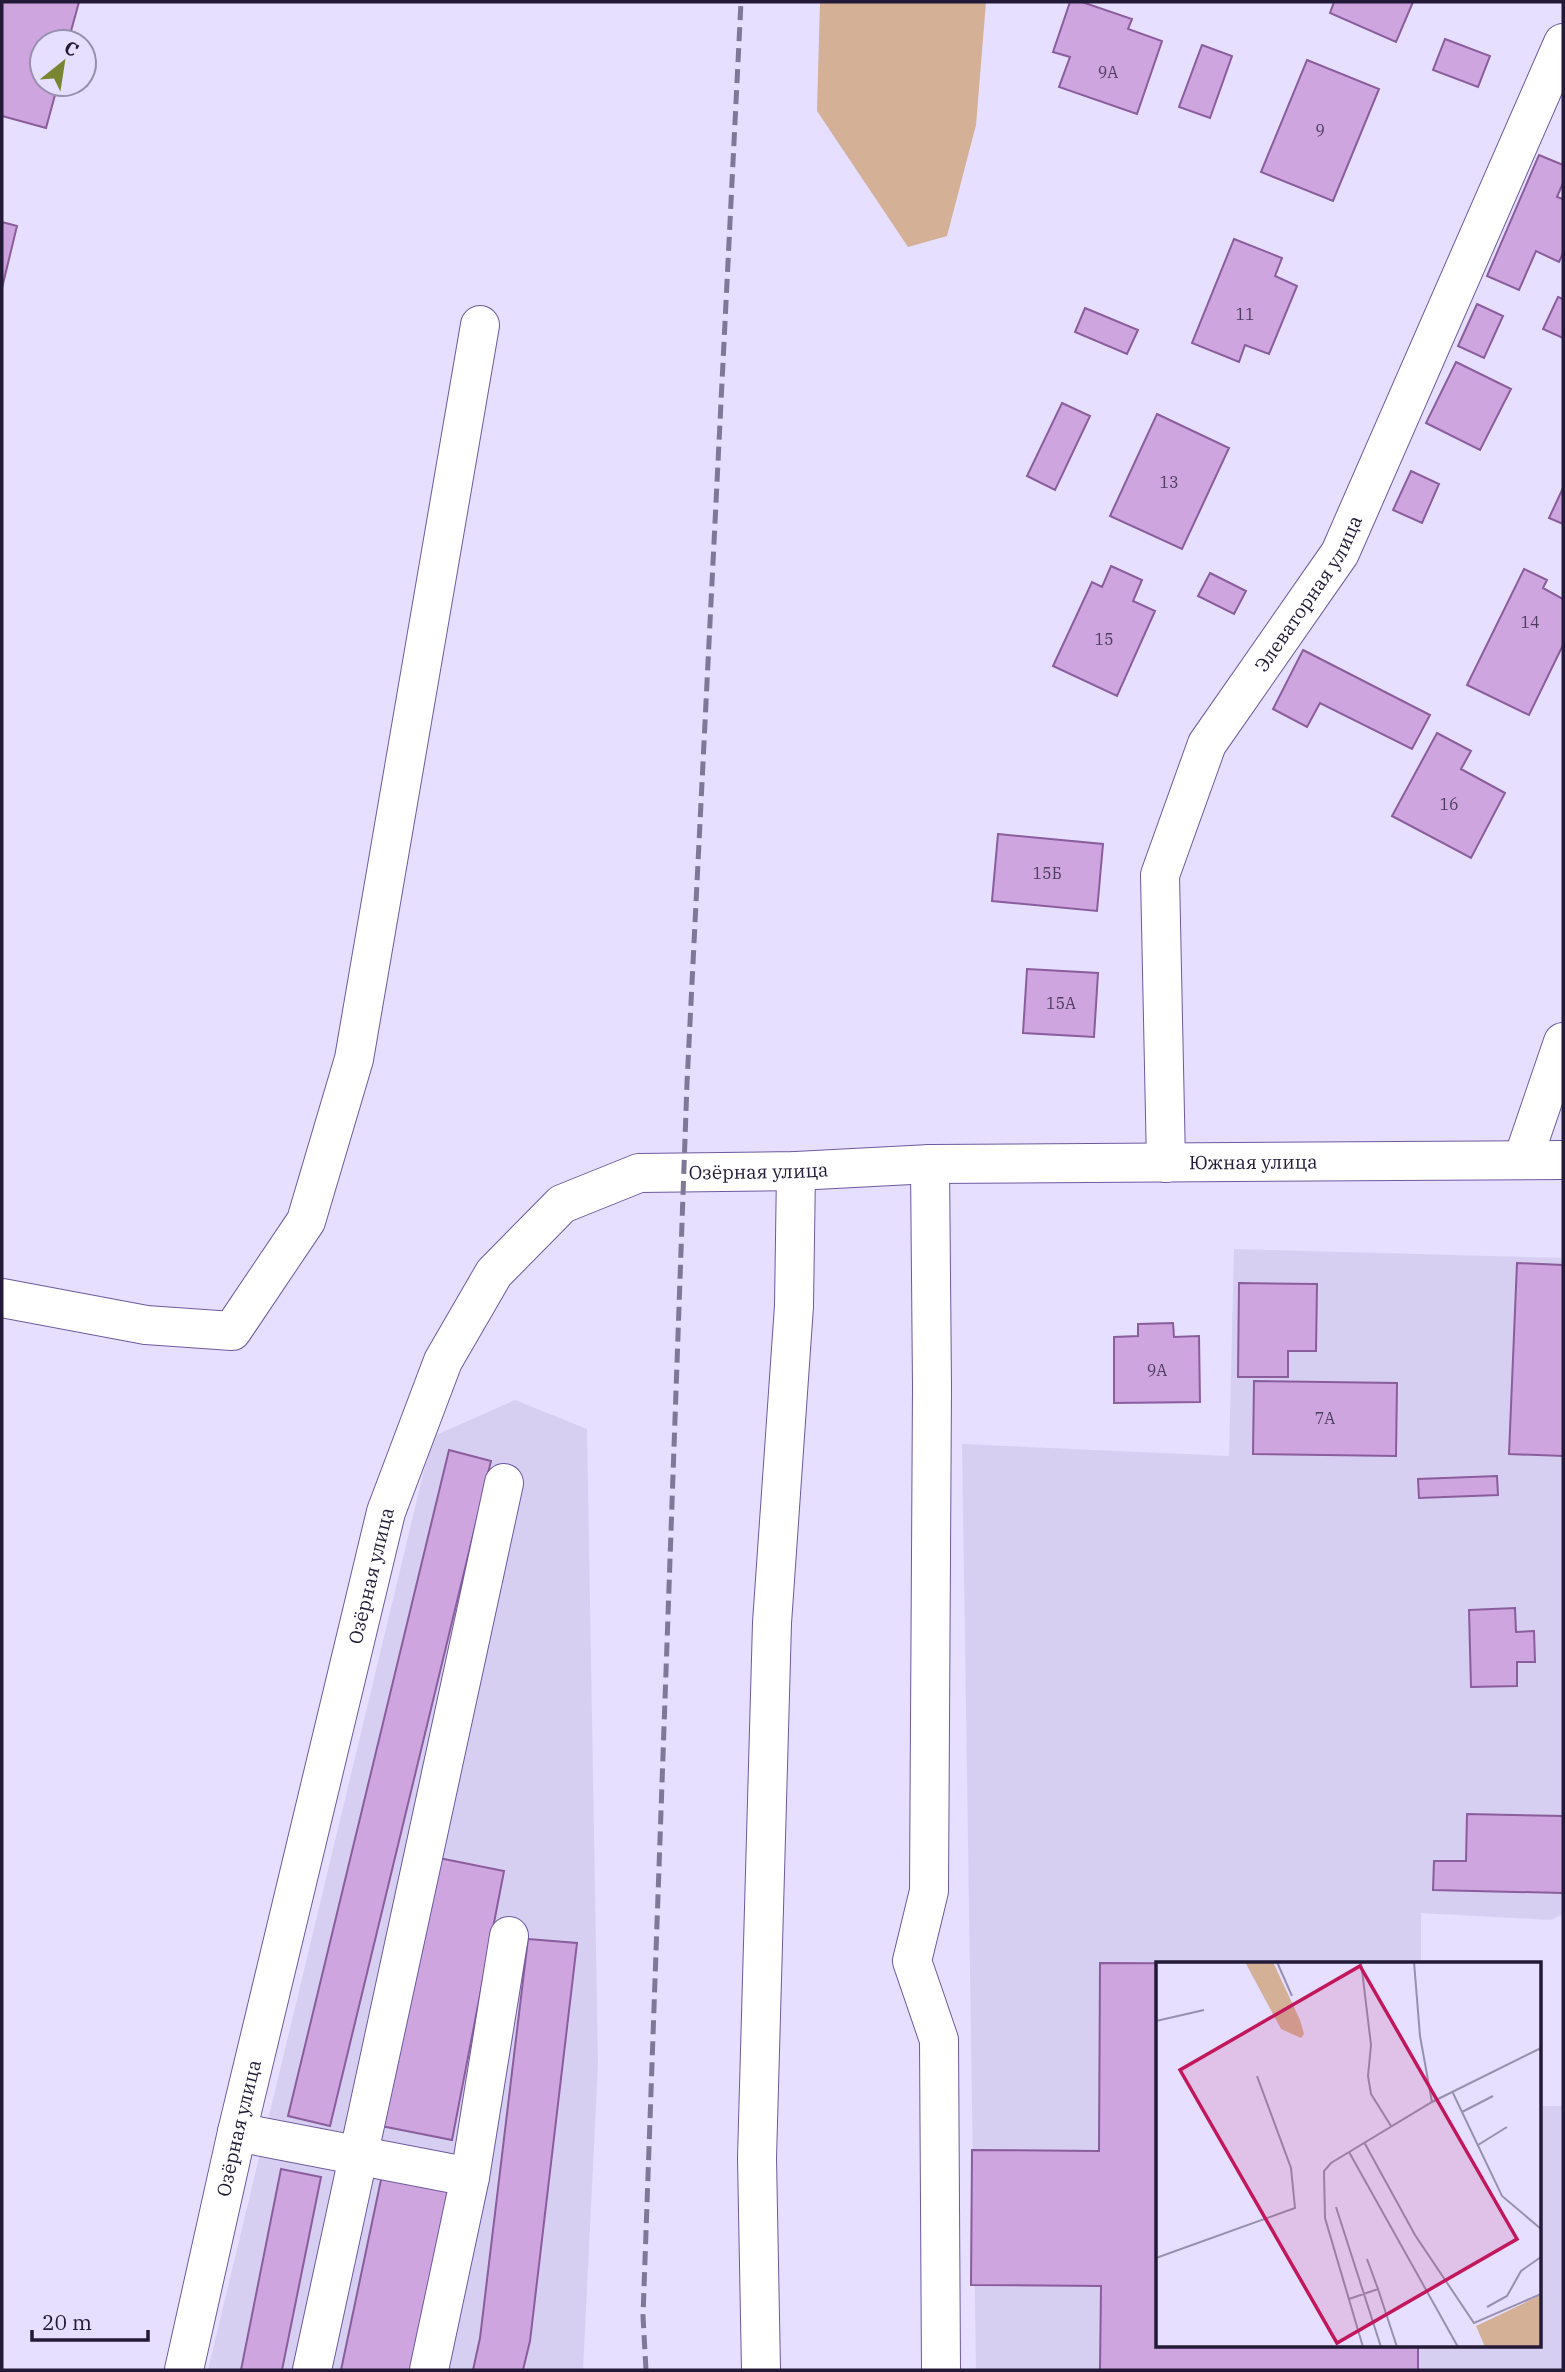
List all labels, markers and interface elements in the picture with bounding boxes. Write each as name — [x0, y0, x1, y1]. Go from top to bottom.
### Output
north arrow — [28, 28, 98, 98]
text: С — [60, 35, 83, 62]
house number: 9А — [1098, 62, 1118, 82]
house number: 9 — [1315, 120, 1325, 140]
house number: 11 — [1235, 304, 1255, 324]
house number: 13 — [1159, 472, 1179, 492]
street label: Элеваторная улица — [1249, 512, 1367, 676]
house number: 14 — [1520, 612, 1540, 632]
house number: 15 — [1094, 629, 1114, 649]
house number: 16 — [1439, 794, 1459, 814]
house number: 15Б — [1032, 863, 1062, 883]
house number: 15А — [1046, 993, 1076, 1013]
street label: Южная улица — [1189, 1150, 1318, 1174]
street label: Озёрная улица — [688, 1157, 829, 1184]
house number: 9А — [1147, 1360, 1167, 1380]
house number: 7А — [1315, 1408, 1335, 1428]
street label: Озёрная улица — [343, 1505, 399, 1646]
inset map — [1156, 1962, 1540, 2348]
street label: Озёрная улица — [211, 2057, 266, 2199]
scale bar — [32, 2298, 147, 2342]
text: 20 m — [42, 2308, 92, 2336]

